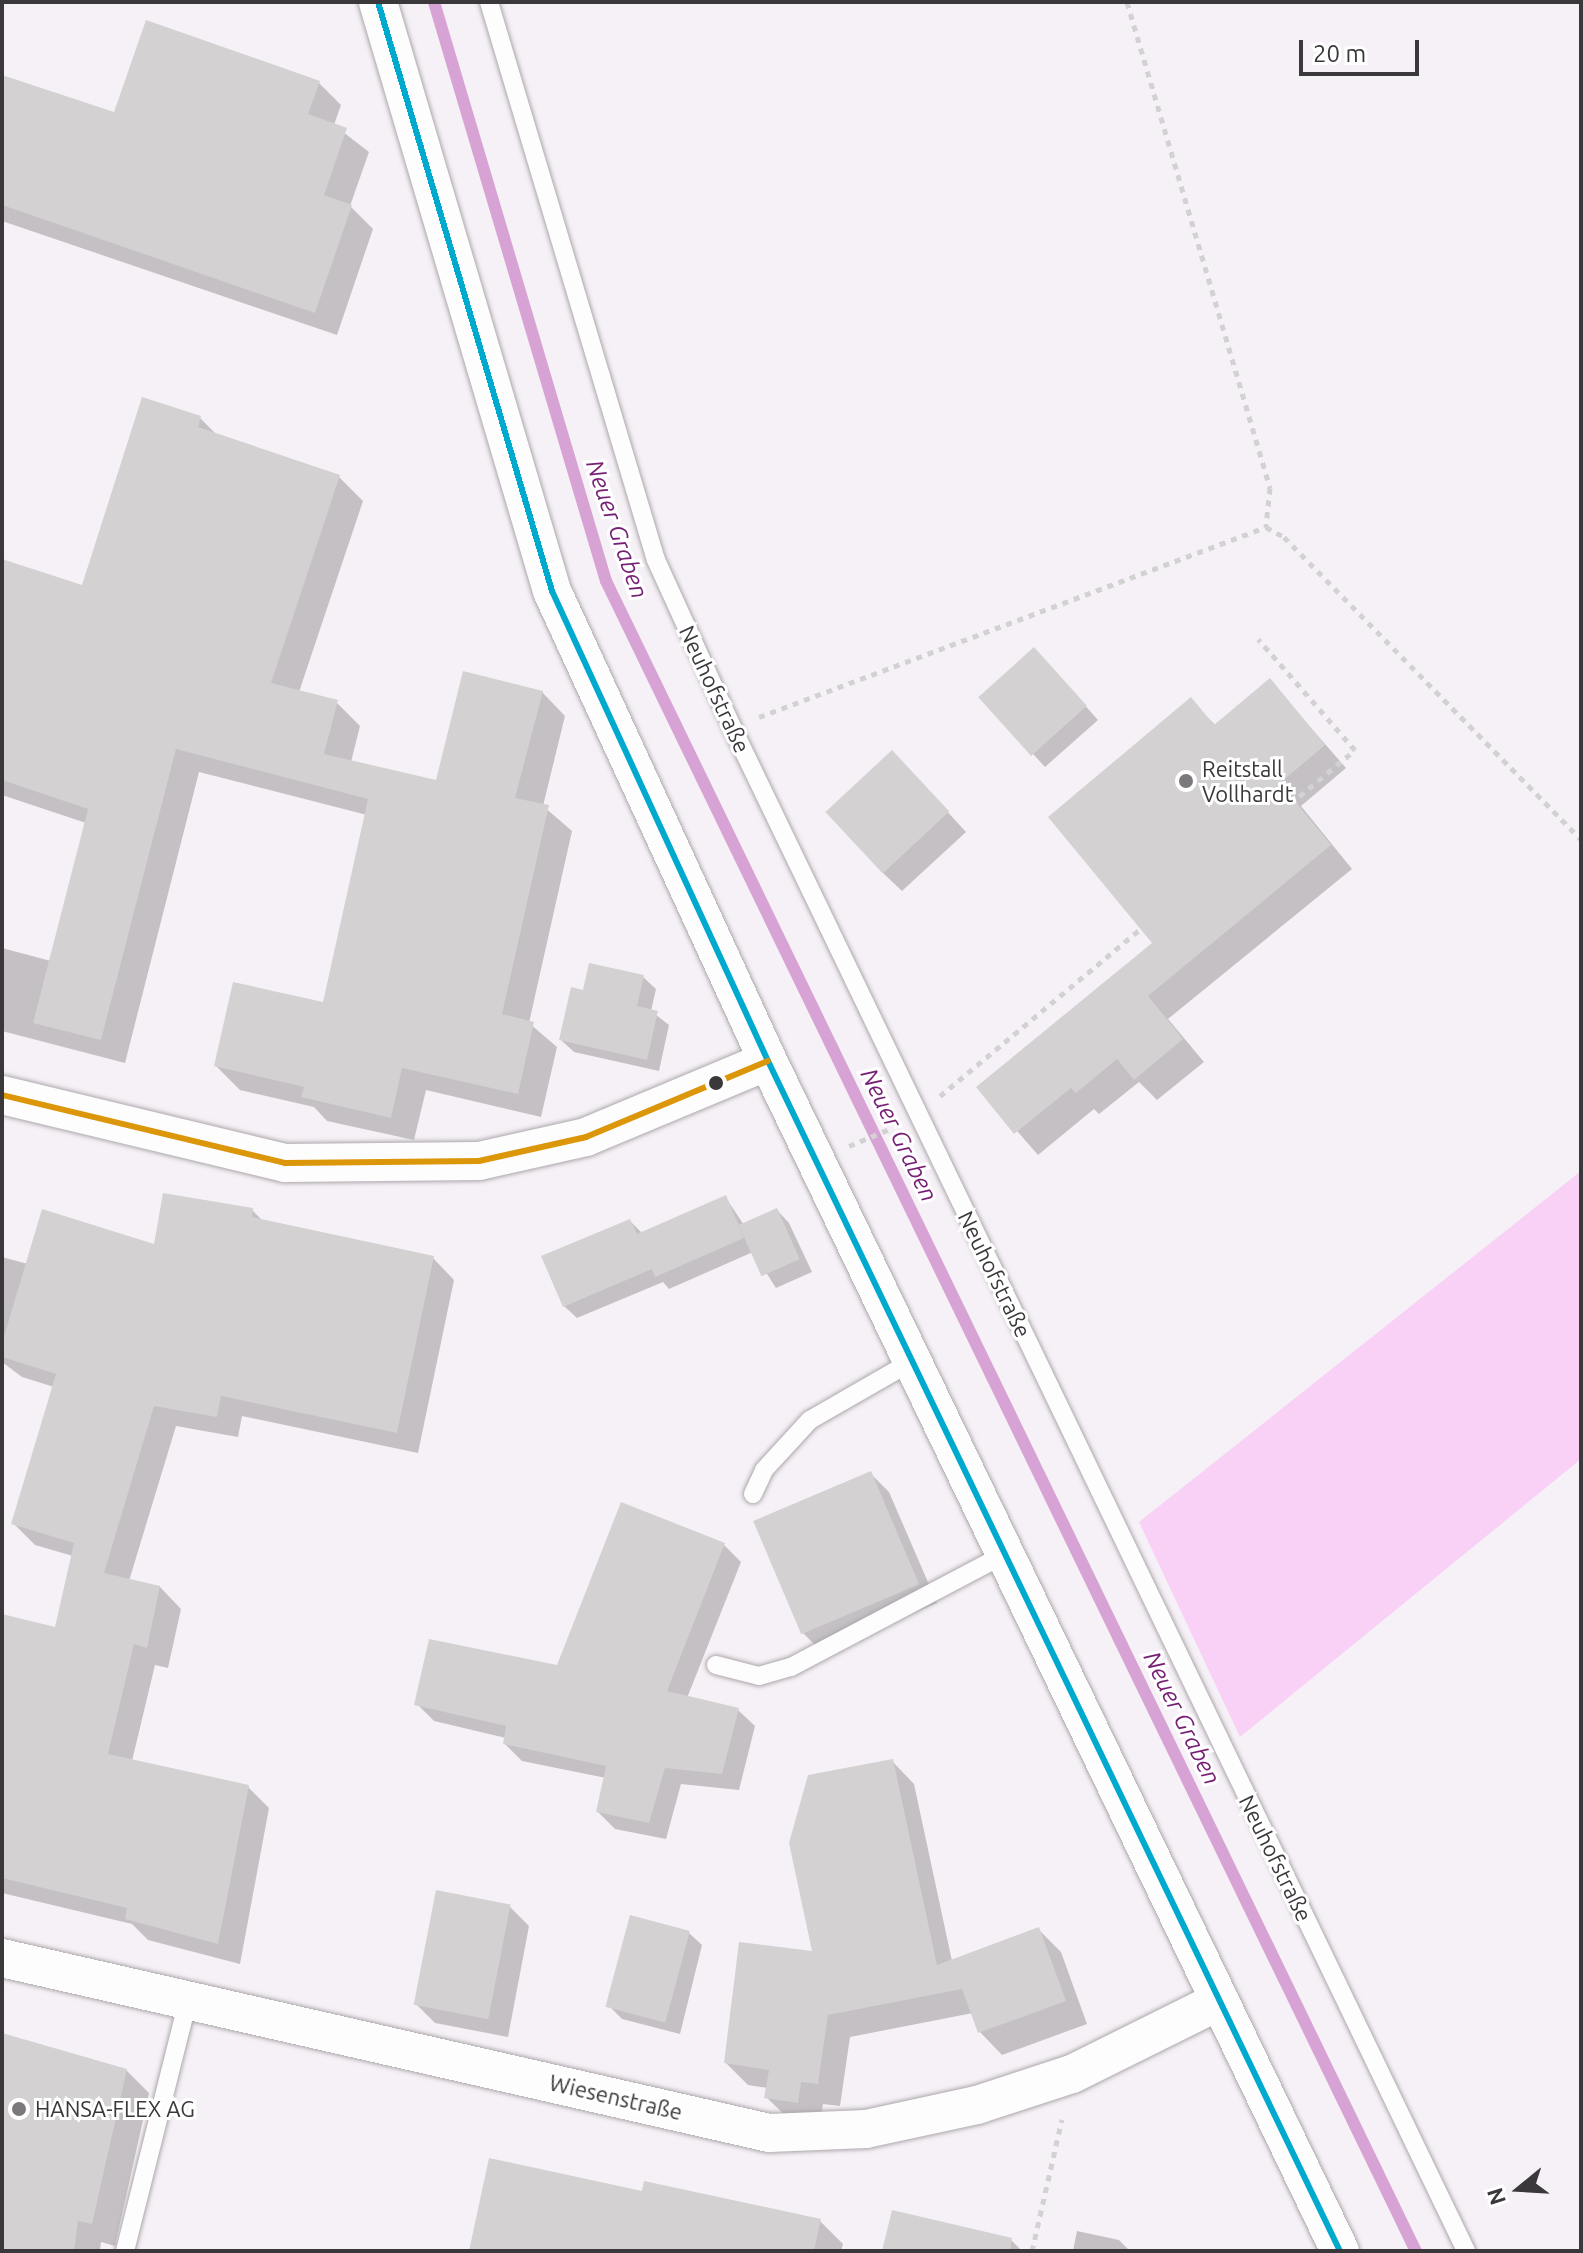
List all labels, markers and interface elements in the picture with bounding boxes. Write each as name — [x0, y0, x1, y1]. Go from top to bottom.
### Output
scale bar — [1303, 24, 1423, 74]
text: 20 m — [1313, 40, 1366, 67]
water label: Neuer Graben — [580, 456, 654, 602]
street label: Neuhofstraße — [674, 621, 756, 757]
place label: Reitstall Vollhardt — [1202, 755, 1293, 806]
marker: Reitstall Vollhardt — [1177, 772, 1195, 790]
water label: Neuer Graben — [854, 1064, 944, 1206]
unlabelled marker — [708, 1075, 724, 1091]
street label: Neuhofstraße — [953, 1206, 1037, 1342]
water label: Neuer Graben — [1137, 1647, 1227, 1789]
street label: Neuhofstraße — [1234, 1790, 1318, 1926]
street label: Wiesenstraße — [547, 2069, 685, 2125]
place label: HANSA-FLEX AG — [35, 2096, 195, 2122]
marker: HANSA-FLEX AG — [10, 2100, 28, 2118]
north arrow — [1479, 2149, 1559, 2229]
text: N — [1481, 2185, 1510, 2208]

